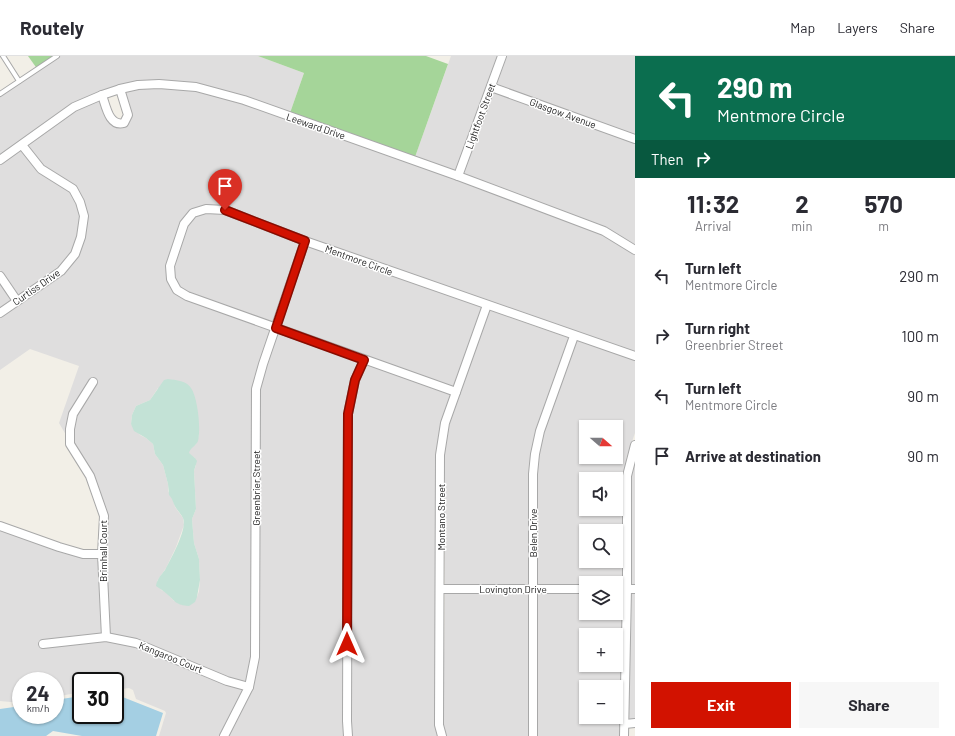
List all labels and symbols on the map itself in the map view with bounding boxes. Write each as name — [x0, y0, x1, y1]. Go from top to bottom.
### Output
street label: Lightfoot Street — [462, 81, 498, 151]
street label: Glasgow Avenue — [528, 95, 598, 131]
street label: Leeward Drive — [285, 110, 347, 142]
pin — [208, 169, 242, 210]
street label: Mentmore Circle — [324, 242, 394, 278]
street label: Curtiss Drive — [10, 266, 62, 308]
north arrow — [579, 420, 623, 464]
street label: Greenbrier Street — [250, 450, 262, 526]
street label: Montano Street — [435, 483, 447, 550]
street label: Belen Drive — [527, 509, 539, 557]
street label: Brimhall Court — [97, 520, 109, 582]
street label: Lovington Drive — [479, 583, 547, 595]
position arrow — [326, 623, 368, 665]
street label: Kangaroo Court — [137, 639, 205, 675]
speed limit sign: 30 — [72, 672, 124, 724]

